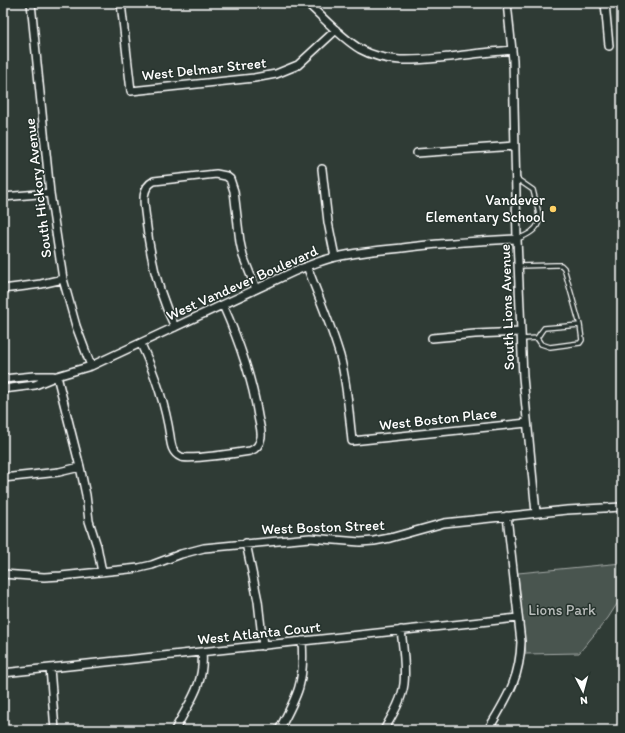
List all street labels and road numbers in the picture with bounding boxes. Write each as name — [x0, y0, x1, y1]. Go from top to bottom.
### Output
street label: West Delmar Street — [141, 53, 268, 85]
street label: South Hickory Avenue — [21, 117, 55, 259]
street label: West Vandever Boulevard — [163, 241, 321, 325]
street label: South Lions Avenue — [496, 244, 518, 370]
street label: West Boston Place — [378, 404, 498, 434]
street label: West Boston Street — [261, 516, 385, 538]
street label: West Atlanta Court — [196, 618, 322, 648]

